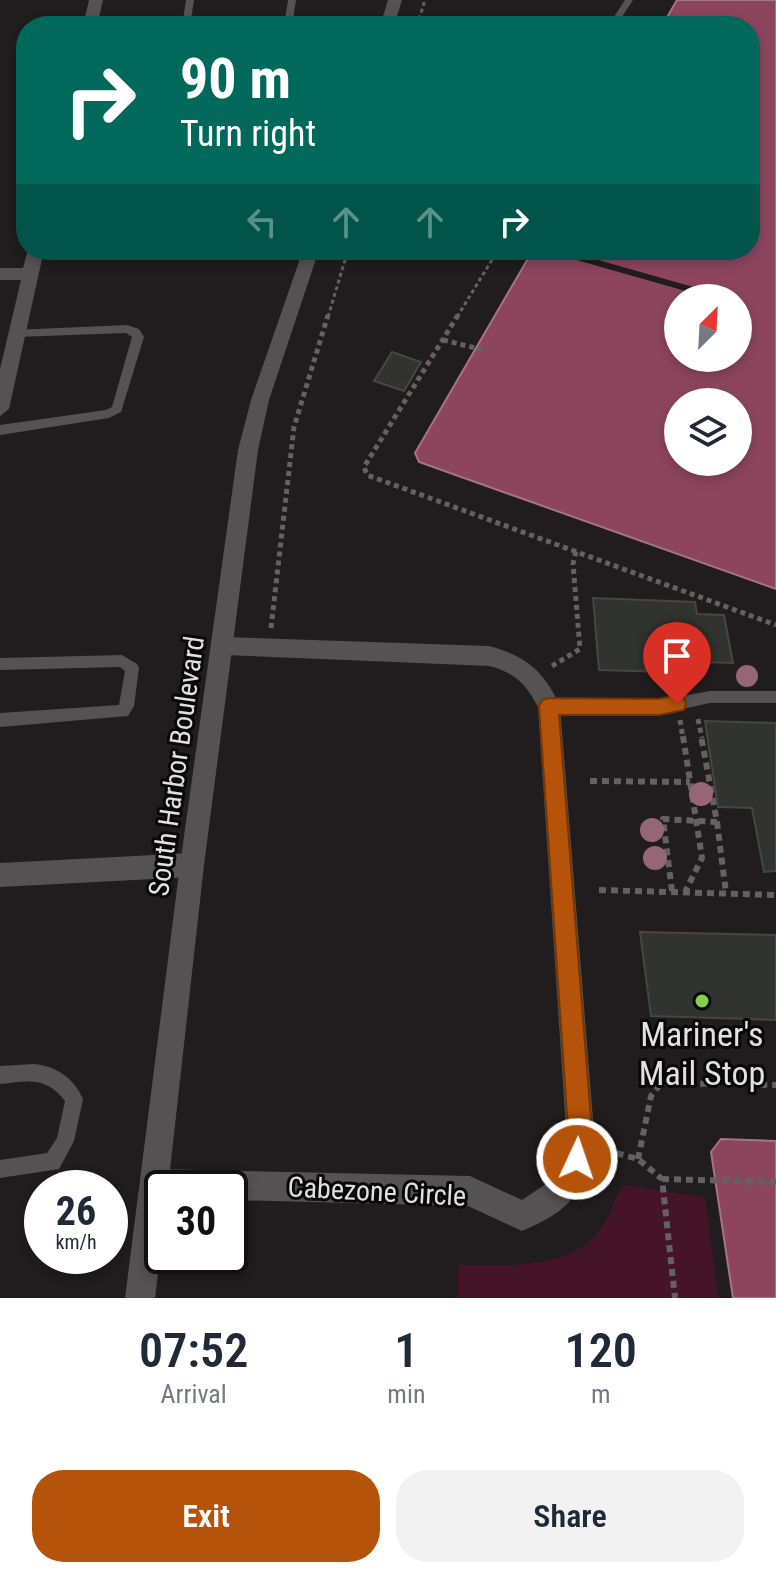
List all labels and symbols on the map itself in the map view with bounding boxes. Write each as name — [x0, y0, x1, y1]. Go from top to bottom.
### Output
north arrow — [664, 284, 752, 372]
pin — [643, 622, 711, 704]
street label: South Harbor Boulevard — [142, 634, 211, 898]
marker: Mariner's Mail Stop — [693, 992, 711, 1010]
place label: Mariner's Mail Stop — [639, 1014, 765, 1093]
position arrow — [535, 1117, 619, 1201]
speed limit sign: 30 — [144, 1170, 248, 1274]
street label: Cabezone Circle — [287, 1170, 467, 1213]

